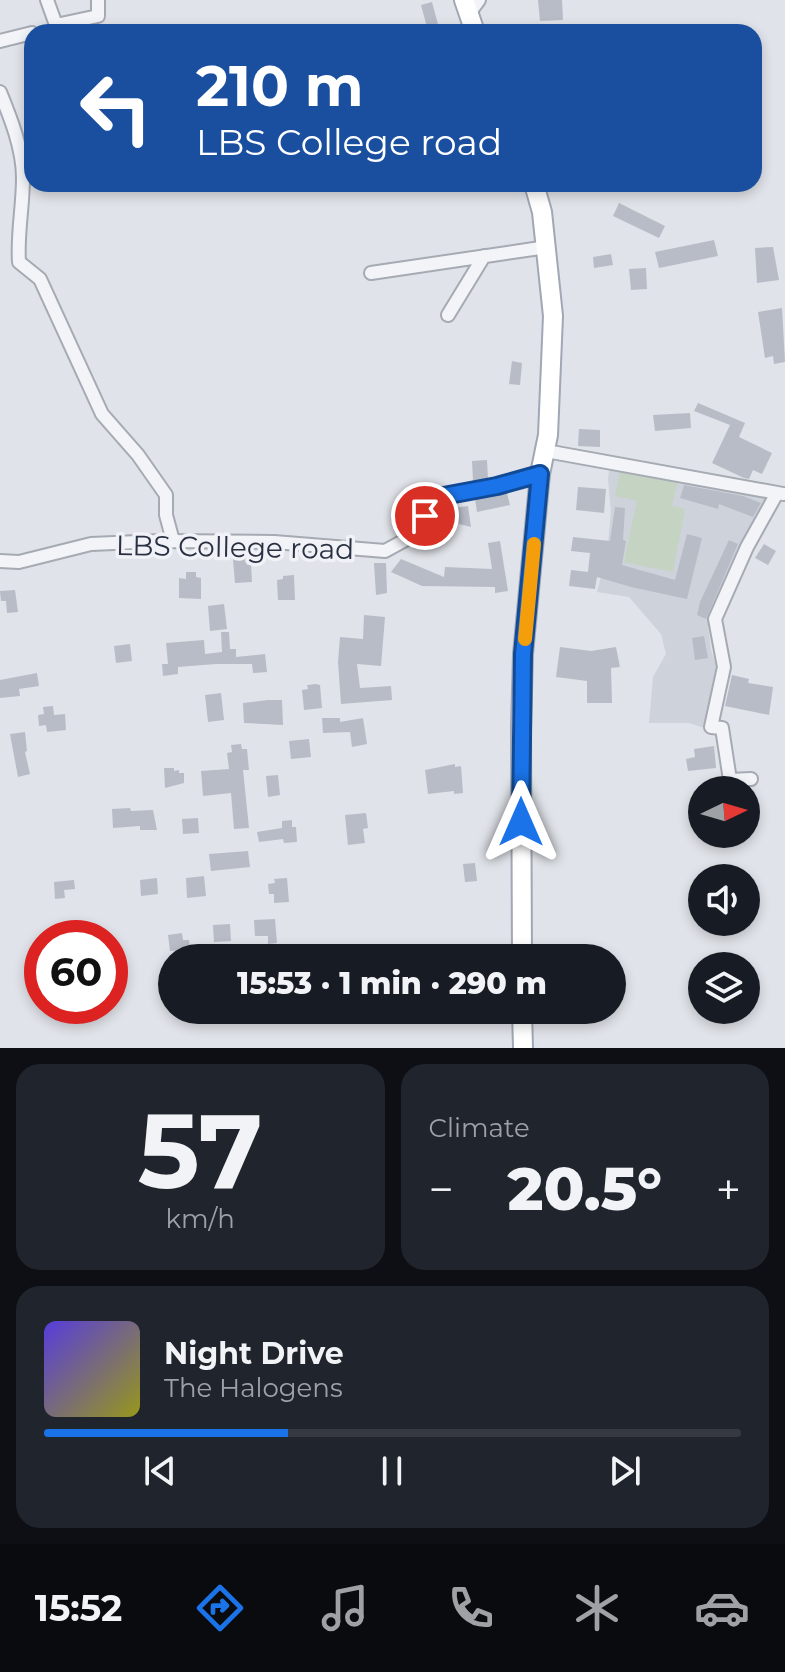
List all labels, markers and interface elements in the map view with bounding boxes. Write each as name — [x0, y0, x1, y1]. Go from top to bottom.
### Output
text: 210 m — [196, 52, 364, 120]
icon: left — [64, 56, 168, 160]
text: LBS College road — [196, 120, 502, 164]
pin — [391, 482, 459, 550]
icon: arrive — [403, 494, 447, 538]
street label: LBS College road — [116, 528, 354, 566]
north arrow — [688, 776, 760, 848]
map controls — [688, 776, 760, 1024]
position arrow — [479, 780, 563, 864]
button: sound — [688, 864, 760, 936]
speed limit sign: 60 — [24, 920, 128, 1024]
button: layers — [688, 952, 760, 1024]
text: 15:53 · 1 min · 290 m — [237, 965, 547, 1002]
text: 57 — [138, 1087, 263, 1214]
text: Climate — [429, 1112, 530, 1144]
text: 20.5° — [508, 1152, 662, 1225]
text: − — [429, 1162, 454, 1216]
text: + — [716, 1162, 741, 1216]
text: km/h — [166, 1203, 235, 1235]
text: Night Drive — [164, 1335, 344, 1372]
text: The Halogens — [164, 1372, 343, 1404]
icon: previous — [138, 1449, 182, 1493]
icon: pause — [370, 1449, 414, 1493]
icon: next — [603, 1449, 647, 1493]
icon: directions — [192, 1580, 248, 1636]
icon: music — [317, 1580, 373, 1636]
icon: phone — [443, 1580, 499, 1636]
icon: climate — [569, 1580, 625, 1636]
icon: car — [694, 1580, 750, 1636]
text: 15:52 — [35, 1586, 122, 1630]

